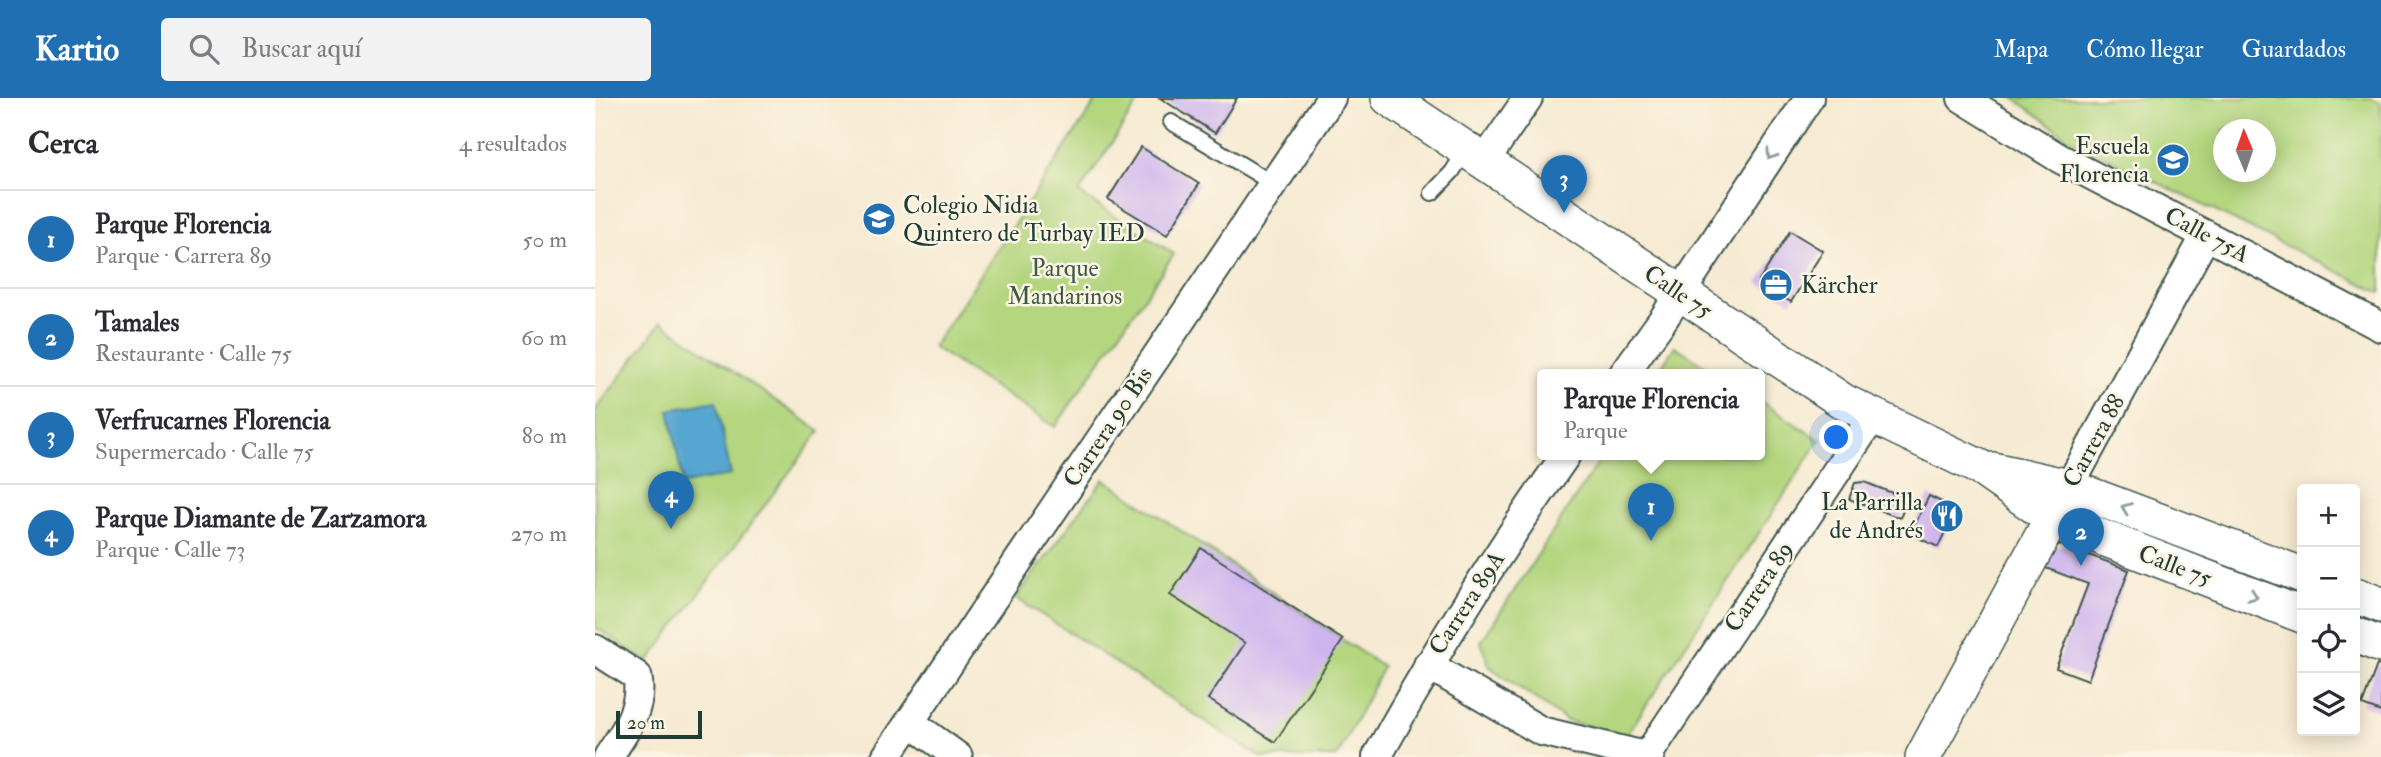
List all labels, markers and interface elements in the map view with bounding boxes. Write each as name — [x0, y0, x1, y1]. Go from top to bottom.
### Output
search box — [161, 18, 651, 81]
text: Kartio — [35, 29, 119, 70]
icon: search — [185, 30, 223, 68]
text: Buscar aquí — [241, 33, 362, 65]
text: Mapa — [1993, 34, 2048, 65]
text: Cómo llegar — [2086, 34, 2203, 65]
text: Guardados — [2241, 34, 2346, 65]
north arrow — [2213, 119, 2276, 182]
text: Cerca — [28, 125, 98, 162]
text: 4 resultados — [459, 129, 567, 158]
place label: Escuela Florencia — [2059, 131, 2150, 190]
school or university icon: Escuela Florencia — [2154, 141, 2192, 179]
one-way arrow — [1767, 147, 1780, 160]
pin: 3 — [1541, 155, 1587, 213]
place label: Colegio Nidia Quintero de Turbay IED — [903, 190, 1145, 249]
school or university icon: Colegio Nidia Quintero de Turbay IED — [860, 200, 898, 238]
street label: Calle 75A — [2159, 200, 2255, 270]
text: Parque Florencia — [95, 209, 271, 241]
text: 1 — [47, 225, 55, 254]
text: 50 m — [523, 225, 567, 254]
text: Parque · Carrera 89 — [95, 241, 272, 270]
park label: Parque Mandarinos — [1008, 253, 1122, 312]
street label: Calle 75 — [1638, 258, 1719, 326]
office icon: Kärcher — [1757, 266, 1795, 304]
place label: Kärcher — [1801, 270, 1878, 301]
text: Tamales — [95, 307, 179, 339]
text: 2 — [45, 323, 57, 352]
text: 60 m — [521, 323, 567, 352]
text: Restaurante · Calle 75 — [95, 339, 292, 368]
street label: Carrera 90 Bis — [1056, 361, 1160, 493]
popup — [1537, 369, 1765, 460]
text: Parque Florencia — [1563, 384, 1739, 416]
street label: Carrera 88 — [2056, 389, 2132, 493]
text: Verfrucarnes Florencia — [95, 405, 330, 437]
text: Parque — [1563, 416, 1628, 445]
your location — [1819, 420, 1853, 454]
text: 3 — [47, 421, 55, 450]
text: 80 m — [522, 421, 567, 450]
text: Supermercado · Calle 75 — [95, 437, 314, 466]
pin: 4 — [648, 471, 694, 529]
pin: 1 — [1628, 483, 1674, 541]
map controls — [2297, 484, 2360, 736]
button: + — [2297, 484, 2360, 547]
place label: La Parrilla de Andrés — [1821, 487, 1924, 546]
restaurant icon: La Parrilla de Andrés — [1928, 497, 1966, 535]
one-way arrow — [2120, 502, 2132, 516]
text: Parque Diamante de Zarzamora — [95, 503, 426, 535]
pin: 2 — [2058, 508, 2104, 566]
text: 4 — [45, 519, 57, 548]
text: 270 m — [510, 519, 567, 548]
text: Parque · Calle 73 — [95, 535, 245, 564]
street label: Carrera 89 — [1717, 536, 1801, 638]
street label: Calle 75 — [2134, 538, 2217, 594]
street label: Carrera 89A — [1422, 545, 1512, 661]
button: − — [2297, 547, 2360, 610]
one-way arrow — [2246, 587, 2258, 601]
button: locate — [2297, 610, 2360, 673]
button: layers — [2297, 673, 2360, 736]
scale bar — [616, 708, 702, 740]
text: 20 m — [627, 711, 665, 735]

